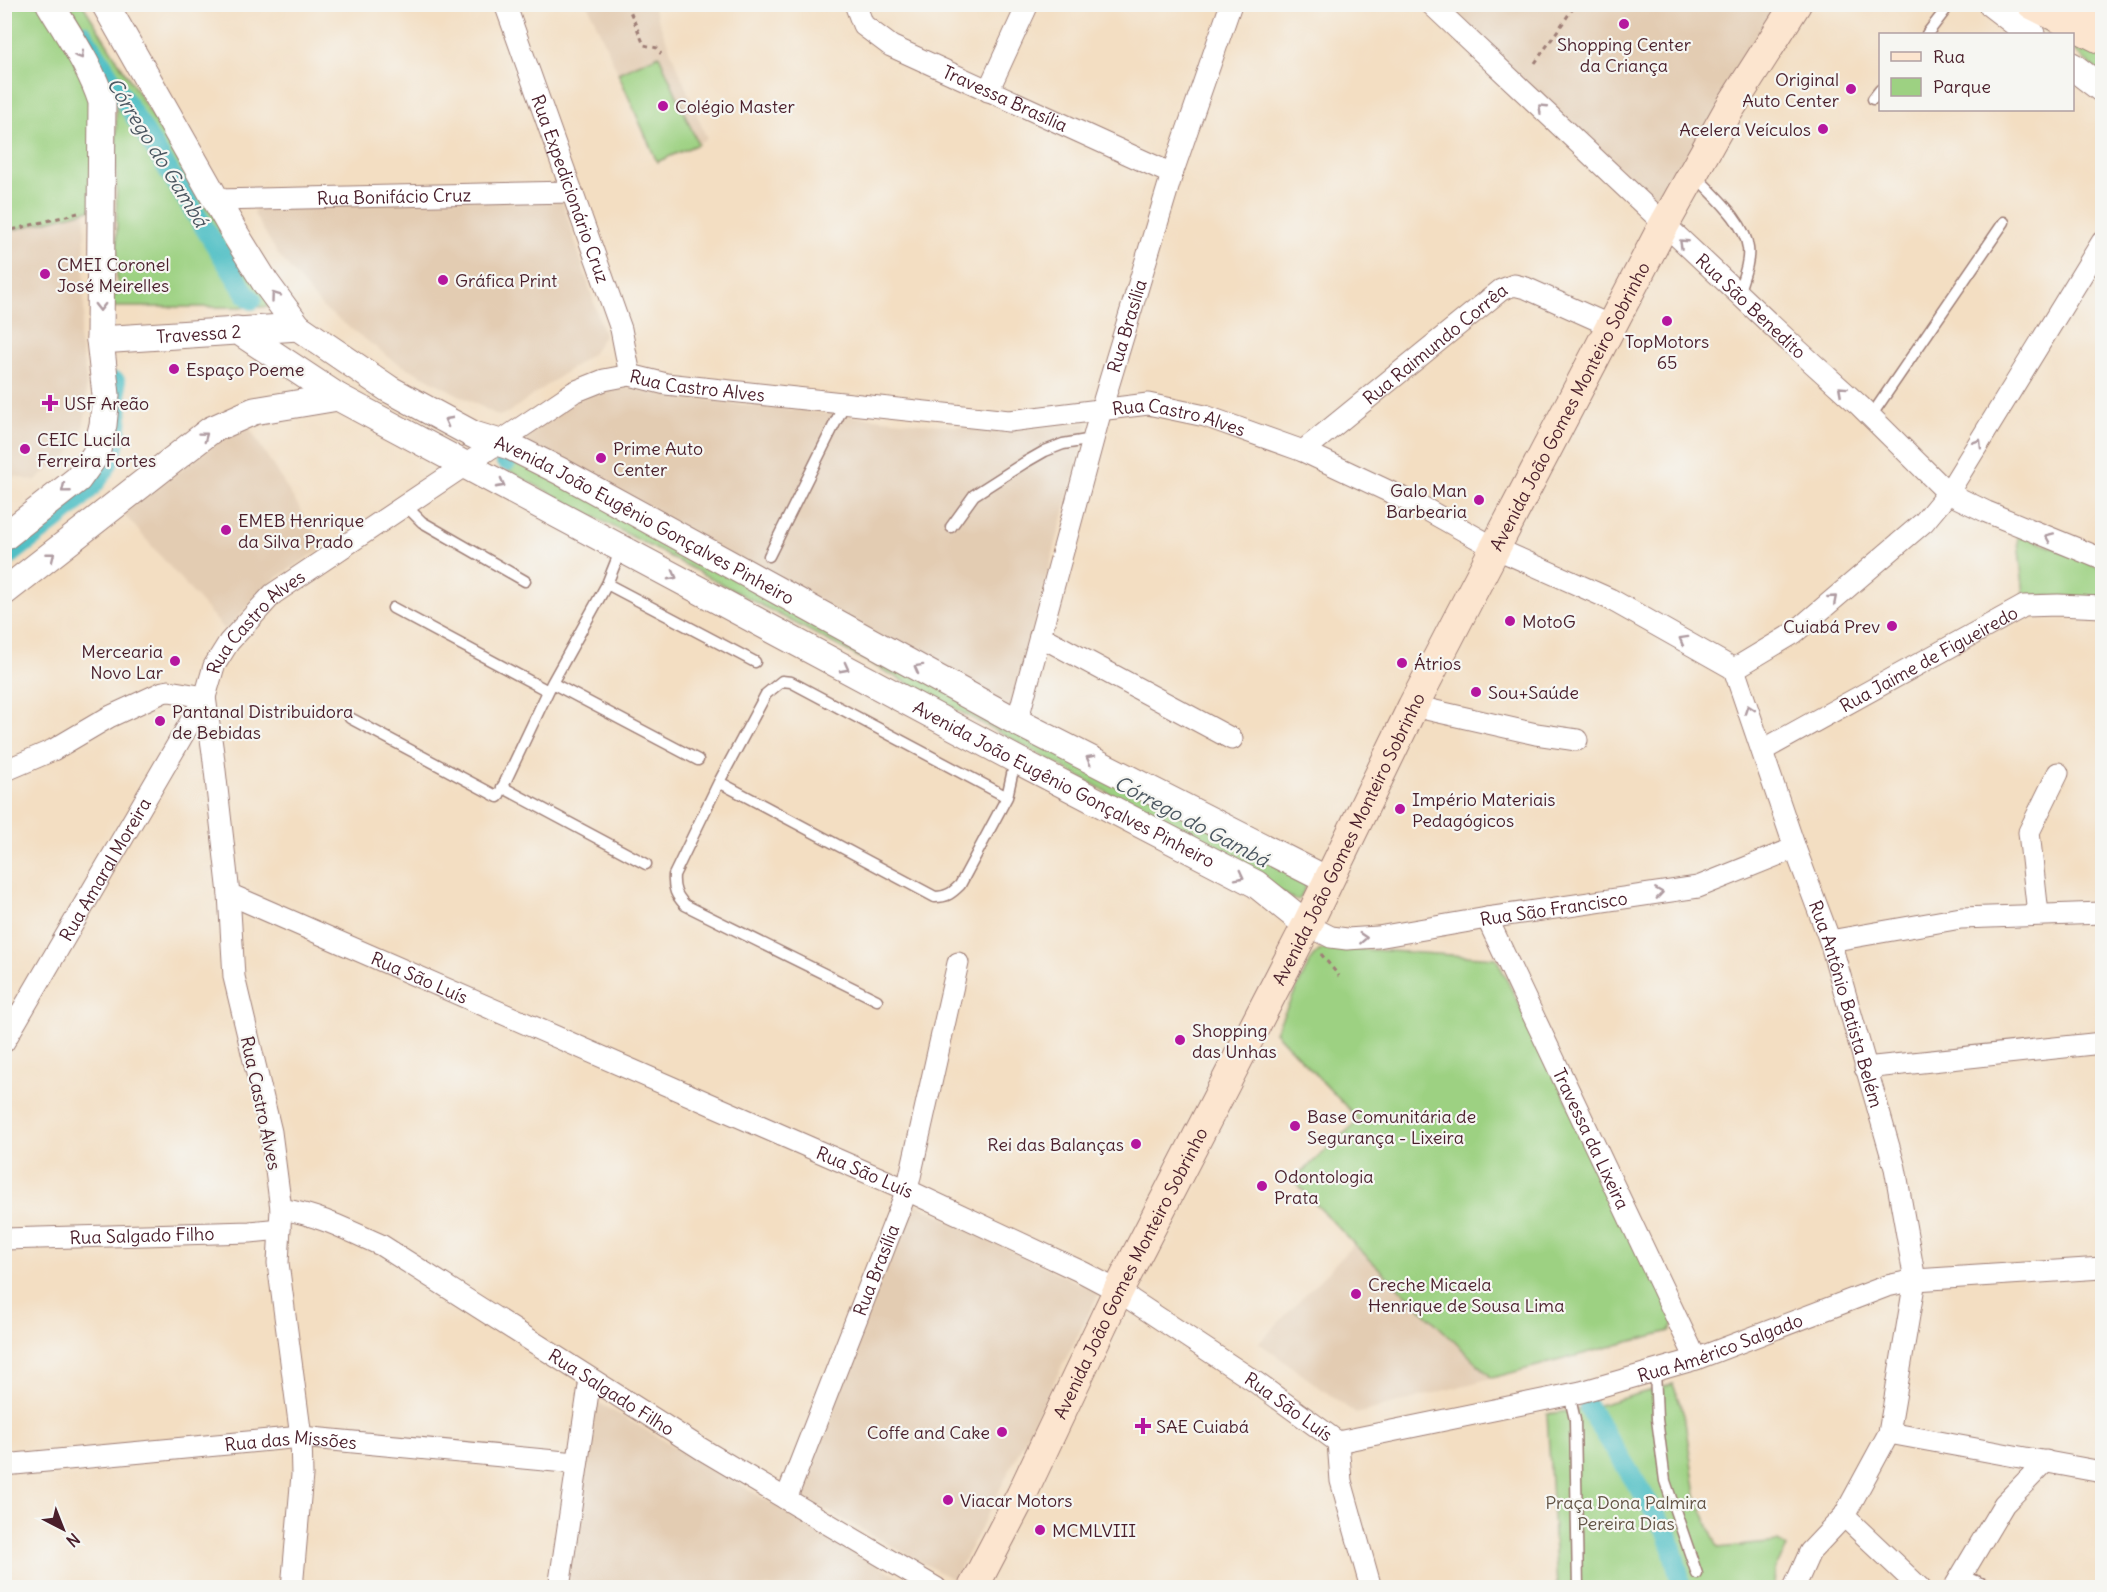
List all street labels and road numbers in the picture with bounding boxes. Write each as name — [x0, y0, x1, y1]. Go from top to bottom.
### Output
street label: Travessa Brasília — [939, 60, 1071, 136]
street label: Rua Expedicionário Cruz — [527, 91, 615, 286]
street label: Rua Bonifácio Cruz — [316, 183, 472, 209]
street label: Rua São Benedito — [1691, 248, 1811, 363]
street label: Avenida João Gomes Monteiro Sobrinho — [1484, 258, 1654, 555]
street label: Rua Brasília — [1101, 276, 1151, 375]
street label: Rua Raimundo Corrêa — [1358, 278, 1512, 409]
street label: Travessa 2 — [156, 319, 242, 348]
street label: Rua Castro Alves — [627, 364, 766, 406]
street label: Rua Castro Alves — [1111, 393, 1249, 441]
street label: Avenida João Eugênio Gonçalves Pinheiro — [492, 430, 799, 609]
street label: Rua Castro Alves — [201, 564, 309, 676]
street label: Rua Jaime de Figueiredo — [1835, 600, 2022, 717]
street label: Avenida João Gomes Monteiro Sobrinho — [1266, 688, 1430, 989]
street label: Avenida João Eugênio Gonçalves Pinheiro — [909, 695, 1219, 872]
street label: Rua Amaral Moreira — [54, 793, 155, 945]
street label: Rua São Francisco — [1478, 886, 1629, 931]
street label: Rua Antônio Batista Belém — [1804, 897, 1889, 1110]
street label: Rua São Luís — [368, 946, 472, 1008]
street label: Rua Castro Alves — [236, 1034, 286, 1172]
street label: Travessa da Lixeira — [1548, 1064, 1635, 1213]
street label: Avenida João Gomes Monteiro Sobrinho — [1048, 1123, 1212, 1423]
street label: Rua São Luís — [813, 1140, 917, 1203]
street label: Rua Brasília — [847, 1221, 904, 1319]
street label: Rua Salgado Filho — [69, 1222, 215, 1249]
street label: Rua Américo Salgado — [1635, 1308, 1806, 1387]
street label: Rua Salgado Filho — [544, 1343, 679, 1440]
street label: Rua São Luís — [1241, 1367, 1337, 1446]
street label: Rua das Missões — [224, 1425, 358, 1456]

